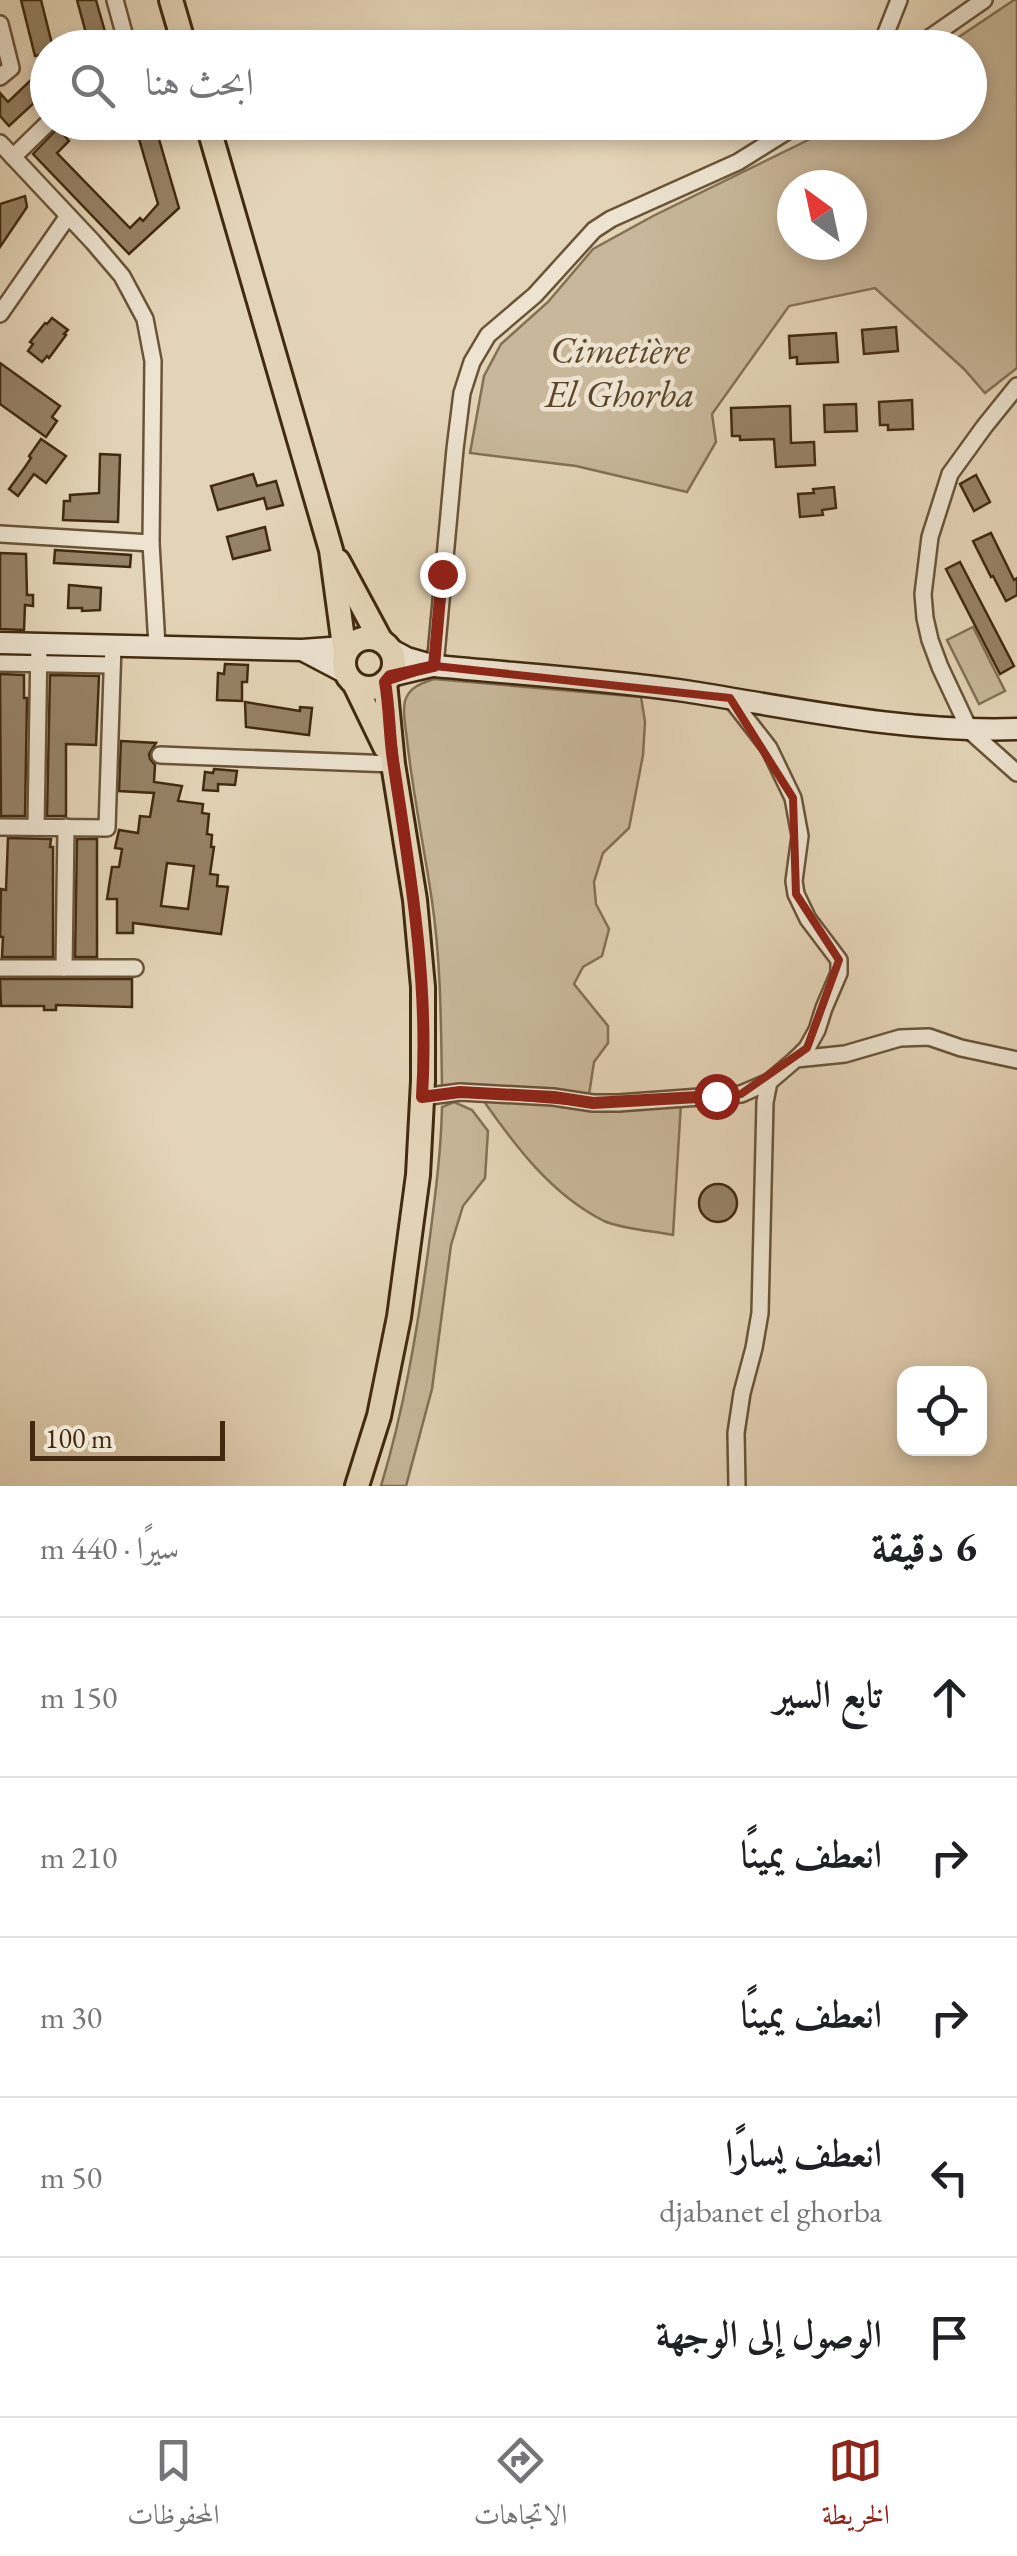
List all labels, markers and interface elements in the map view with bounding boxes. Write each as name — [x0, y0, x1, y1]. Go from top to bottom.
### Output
search box — [30, 30, 987, 140]
text: ابحث هنا — [145, 57, 254, 106]
icon: search — [65, 58, 120, 113]
north arrow — [777, 170, 867, 260]
park label: Cimetière El Ghorba — [543, 325, 695, 418]
route end — [420, 552, 466, 598]
route start — [694, 1074, 740, 1120]
map controls — [897, 1366, 987, 1456]
button: locate — [897, 1366, 987, 1456]
scale bar — [30, 1416, 225, 1460]
text: 100 m — [45, 1420, 113, 1456]
text: 6 دقيقة — [871, 1519, 977, 1574]
text: سيرًا · 440 m — [40, 1527, 179, 1569]
text: تابع السير — [774, 1669, 882, 1718]
icon: ahead — [922, 1670, 977, 1725]
text: 150 m — [40, 1676, 117, 1718]
text: انعطف يمينًا — [741, 1829, 882, 1878]
icon: right — [922, 1830, 977, 1885]
text: 210 m — [40, 1836, 117, 1878]
text: انعطف يمينًا — [741, 1989, 882, 2038]
icon: right — [922, 1990, 977, 2045]
text: 30 m — [40, 1996, 102, 2038]
text: انعطف يسارًا — [725, 2128, 882, 2177]
icon: left — [922, 2150, 977, 2205]
text: 50 m — [40, 2156, 102, 2198]
text: djabanet el ghorba — [659, 2190, 882, 2232]
text: الوصول إلى الوجهة — [656, 2309, 882, 2358]
icon: arrive — [922, 2310, 977, 2365]
tab: المحفوظات — [127, 2433, 219, 2542]
tab: الاتجاهات — [474, 2433, 567, 2542]
tab: الخريطة — [822, 2433, 890, 2542]

